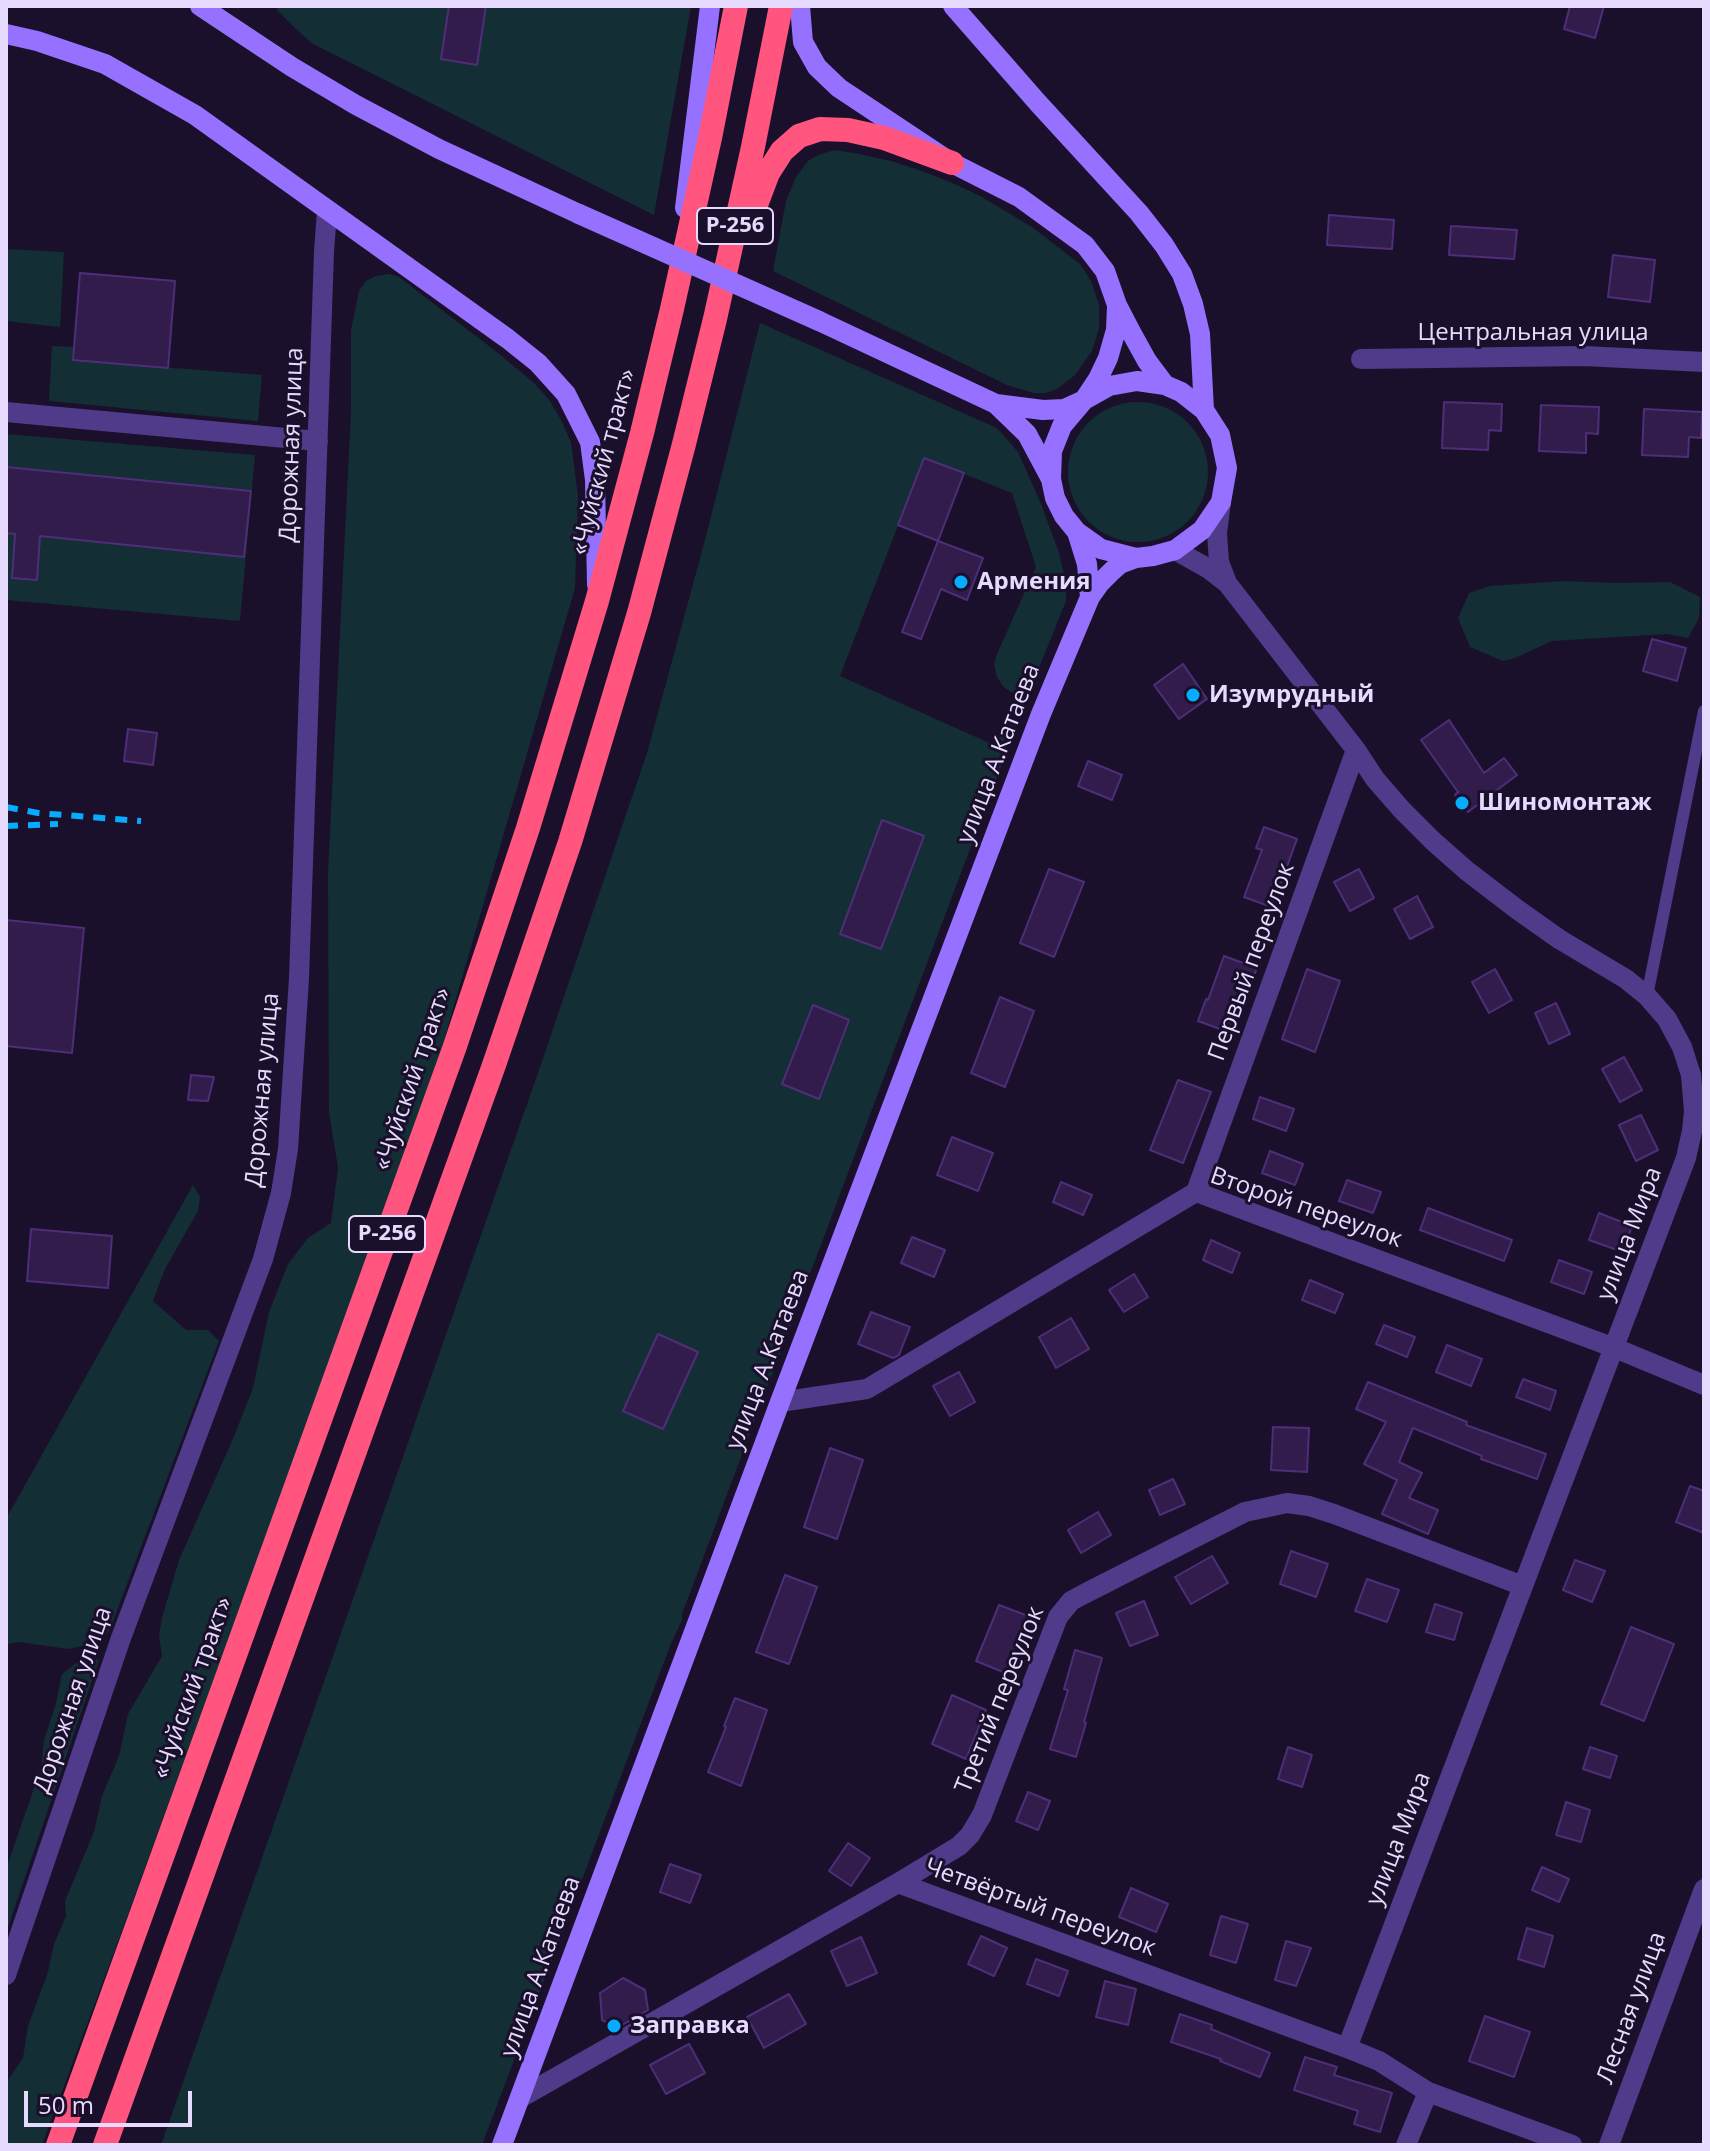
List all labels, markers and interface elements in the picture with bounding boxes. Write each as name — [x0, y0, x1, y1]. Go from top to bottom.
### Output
road number: Р-256 — [697, 208, 773, 244]
street label: Центральная улица — [1418, 319, 1648, 347]
street label: Дорожная улица — [274, 347, 310, 543]
street label: «Чуйский тракт» — [565, 366, 643, 558]
place label: Армения — [977, 568, 1091, 596]
marker: Армения — [952, 573, 970, 591]
street label: улица А.Катаева — [951, 660, 1047, 848]
place label: Изумрудный — [1209, 681, 1374, 709]
marker: Изумрудный — [1184, 686, 1202, 704]
place label: Шиномонтаж — [1478, 789, 1652, 817]
marker: Шиномонтаж — [1453, 794, 1471, 812]
street label: Первый переулок — [1203, 859, 1301, 1065]
street label: «Чуйский тракт» — [368, 984, 458, 1174]
street label: Дорожная улица — [240, 992, 286, 1188]
street label: Второй переулок — [1206, 1162, 1406, 1254]
street label: улица Мира — [1591, 1163, 1669, 1305]
road number: Р-256 — [349, 1216, 425, 1252]
street label: улица А.Катаева — [720, 1266, 816, 1454]
street label: «Чуйский тракт» — [147, 1593, 239, 1783]
street label: Дорожная улица — [28, 1603, 118, 1797]
street label: Третий переулок — [949, 1603, 1051, 1797]
street label: улица Мира — [1360, 1768, 1438, 1910]
street label: Четвёртый переулок — [921, 1853, 1159, 1963]
street label: улица А.Катаева — [495, 1873, 587, 2061]
street label: Лесная улица — [1591, 1928, 1673, 2088]
place label: Заправка — [630, 2012, 750, 2040]
marker: Заправка — [605, 2017, 623, 2035]
scale bar — [28, 2075, 196, 2125]
text: 50 m — [38, 2088, 94, 2121]

